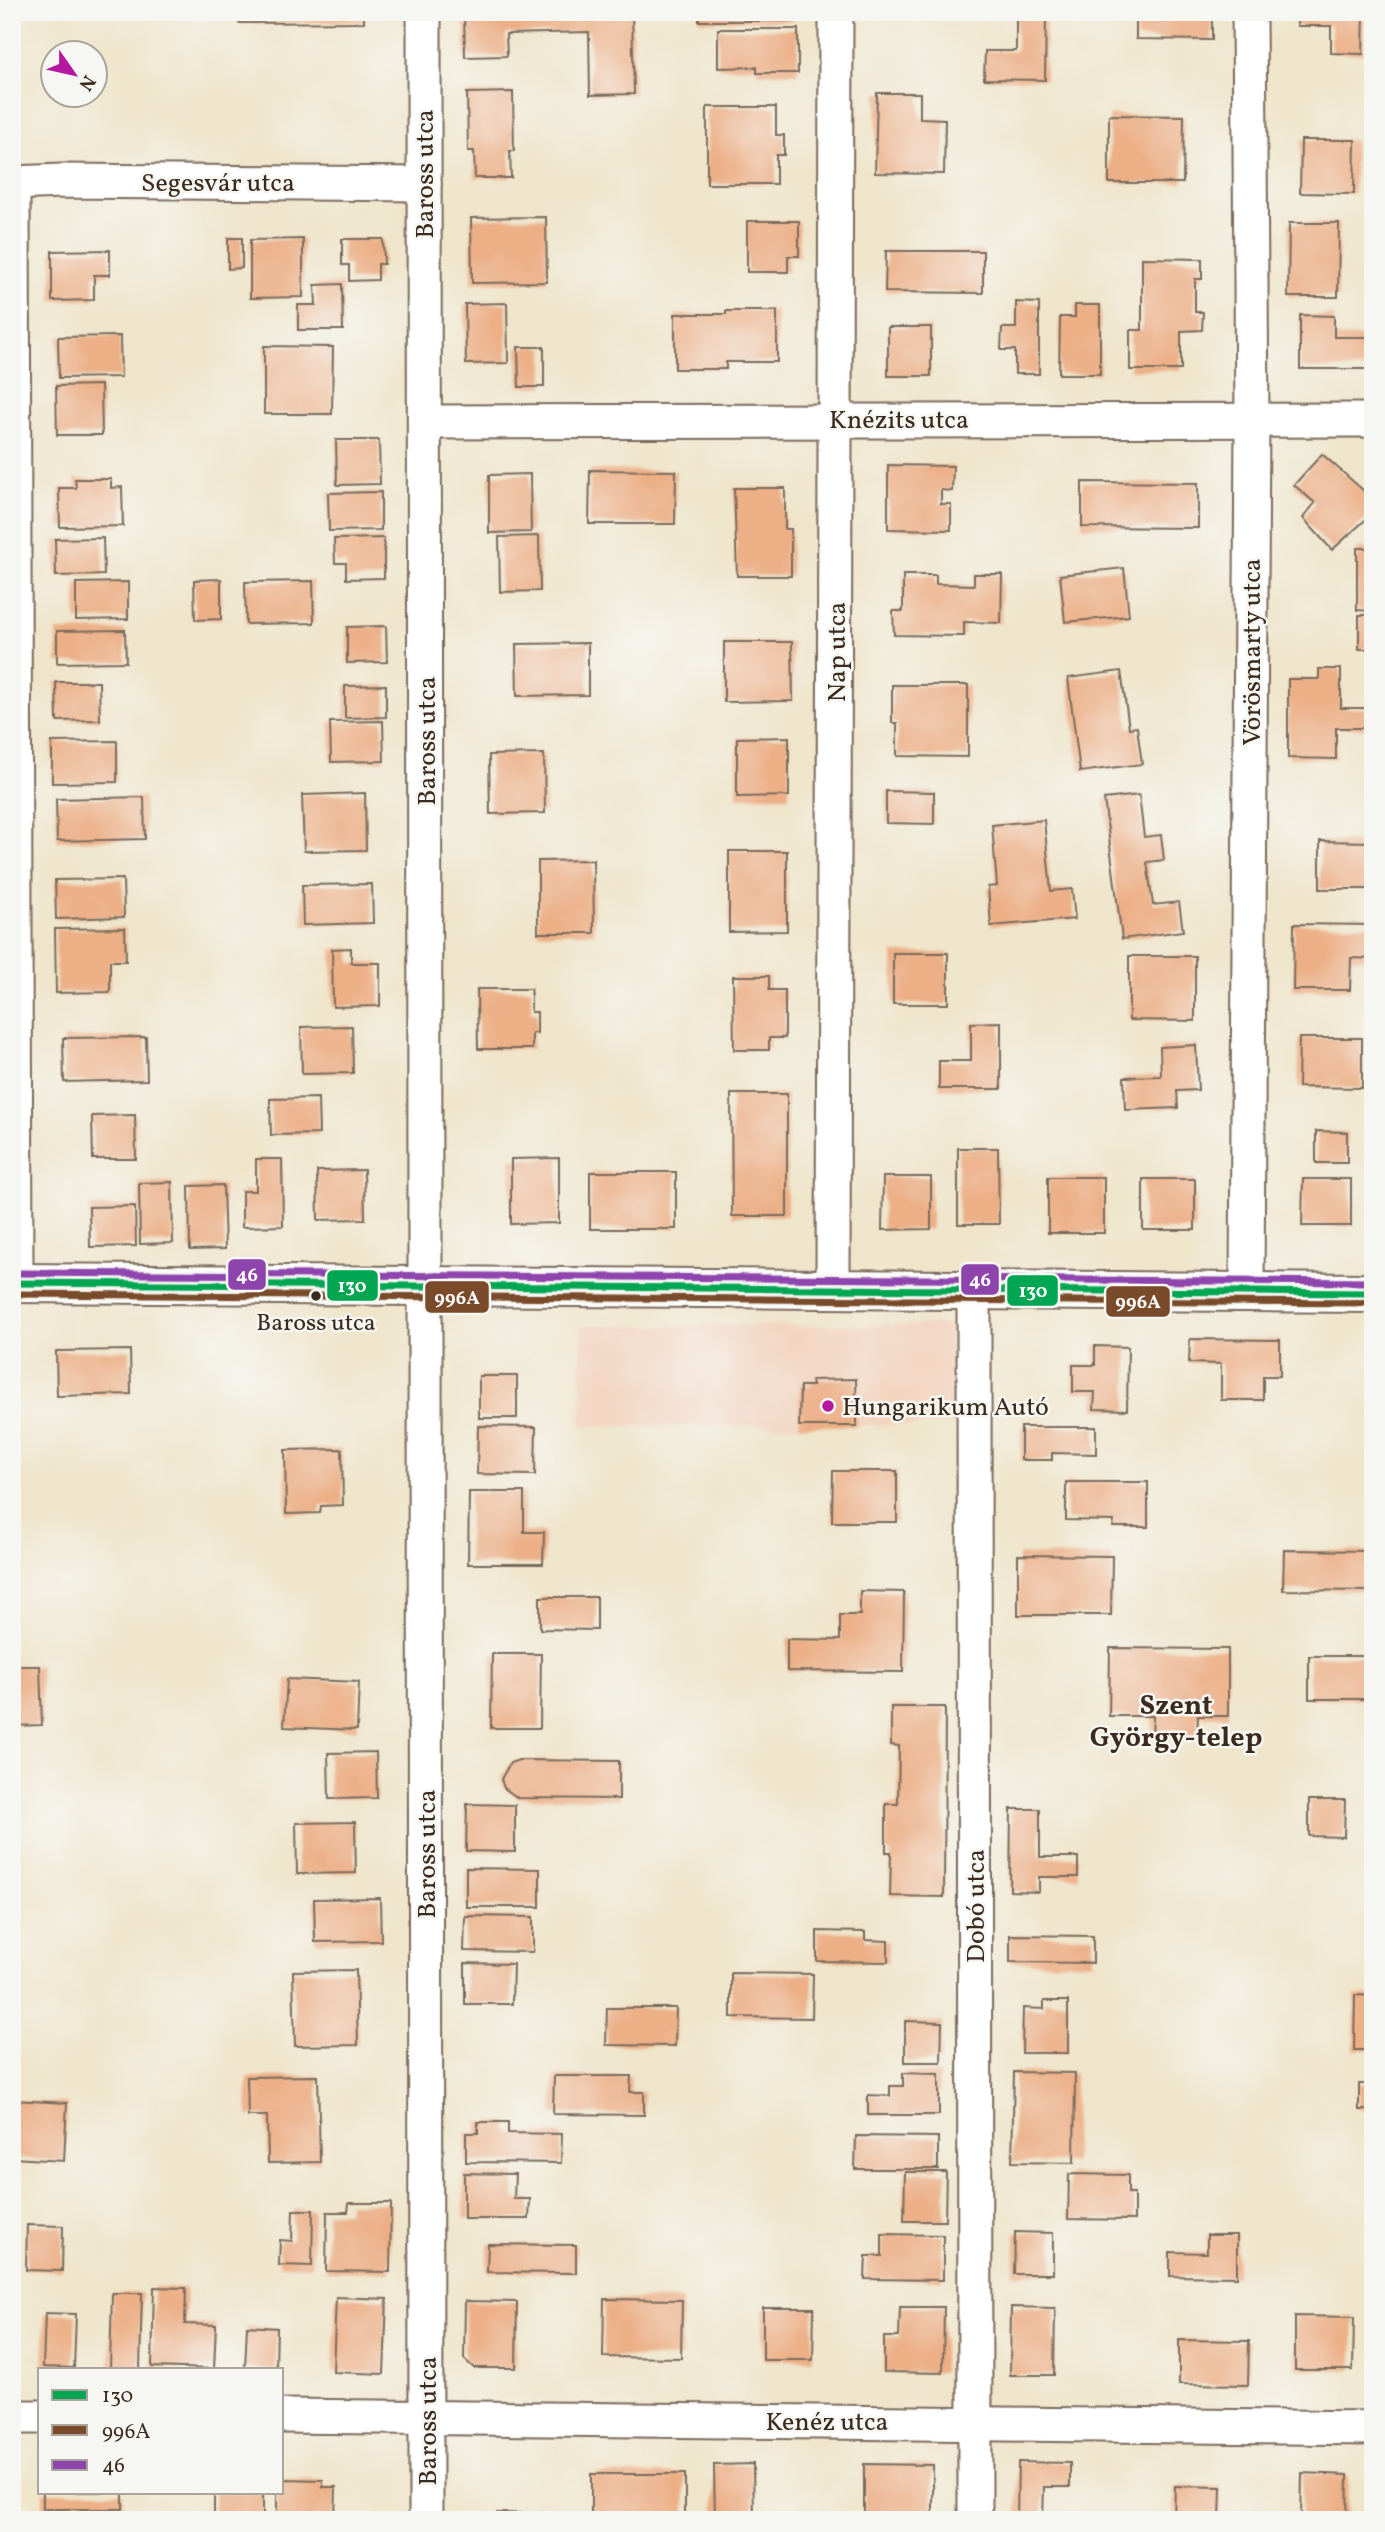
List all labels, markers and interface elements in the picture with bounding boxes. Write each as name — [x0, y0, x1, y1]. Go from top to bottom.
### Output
north arrow — [38, 38, 108, 108]
text: N — [72, 69, 101, 96]
street label: Baross utca — [408, 109, 444, 239]
street label: Segesvár utca — [141, 166, 295, 202]
street label: Knézits utca — [829, 403, 969, 439]
street label: Vörösmarty utca — [1235, 558, 1271, 746]
street label: Nap utca — [820, 602, 856, 702]
street label: Baross utca — [410, 676, 446, 806]
line badge: 46 — [227, 1258, 267, 1291]
text: 46 — [236, 1263, 258, 1289]
line badge: 46 — [960, 1263, 1000, 1296]
text: 46 — [969, 1268, 991, 1294]
line badge: 130 — [326, 1269, 379, 1302]
text: 130 — [338, 1274, 367, 1300]
line badge: 130 — [1006, 1274, 1059, 1307]
text: 130 — [1019, 1279, 1048, 1305]
line badge: 996A — [424, 1280, 490, 1314]
line badge: 996A — [1105, 1285, 1171, 1318]
text: 996A — [434, 1286, 480, 1312]
marker: Baross utca — [309, 1289, 323, 1303]
text: 996A — [1115, 1290, 1161, 1316]
place label: Baross utca — [256, 1307, 376, 1341]
place label: Hungarikum Autó — [842, 1390, 1049, 1426]
marker: Hungarikum Autó — [820, 1398, 836, 1414]
district label: Szent György-telep — [1090, 1687, 1262, 1758]
street label: Baross utca — [410, 1789, 446, 1919]
street label: Dobó utca — [959, 1849, 995, 1963]
street label: Baross utca — [411, 2356, 447, 2486]
legend — [38, 2368, 284, 2494]
text: 130 — [102, 2382, 133, 2411]
street label: Kenéz utca — [765, 2405, 889, 2441]
text: 996A — [102, 2418, 150, 2447]
text: 46 — [102, 2452, 125, 2481]

